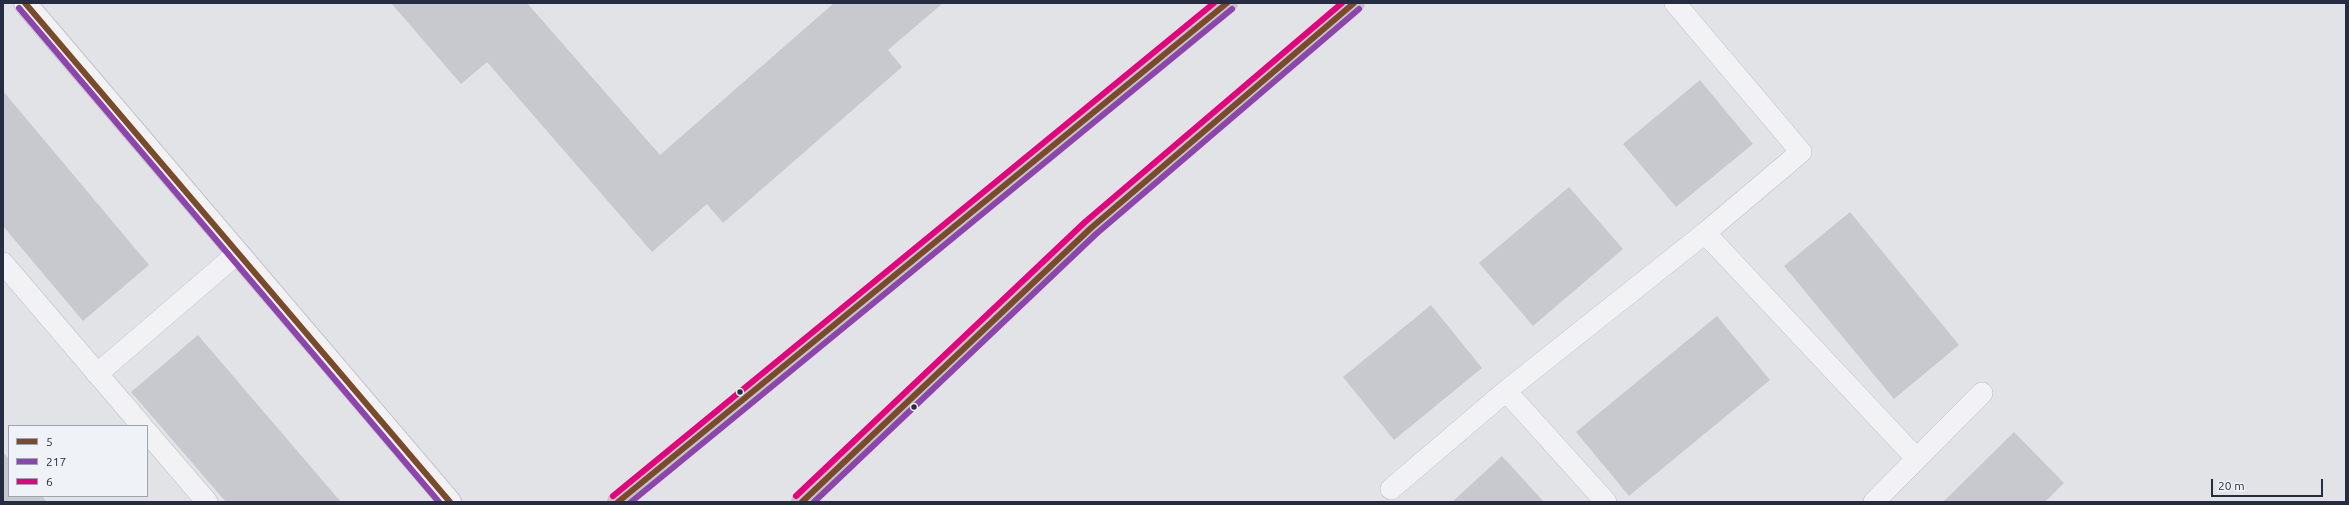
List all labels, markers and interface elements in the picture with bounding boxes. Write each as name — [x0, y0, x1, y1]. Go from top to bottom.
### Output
unlabelled marker — [735, 387, 745, 397]
unlabelled marker — [909, 402, 919, 412]
legend — [8, 425, 148, 497]
text: 5 — [46, 435, 53, 448]
text: 217 — [46, 455, 66, 468]
scale bar — [2213, 471, 2325, 497]
text: 6 — [46, 475, 53, 488]
text: 20 m — [2218, 479, 2245, 492]

